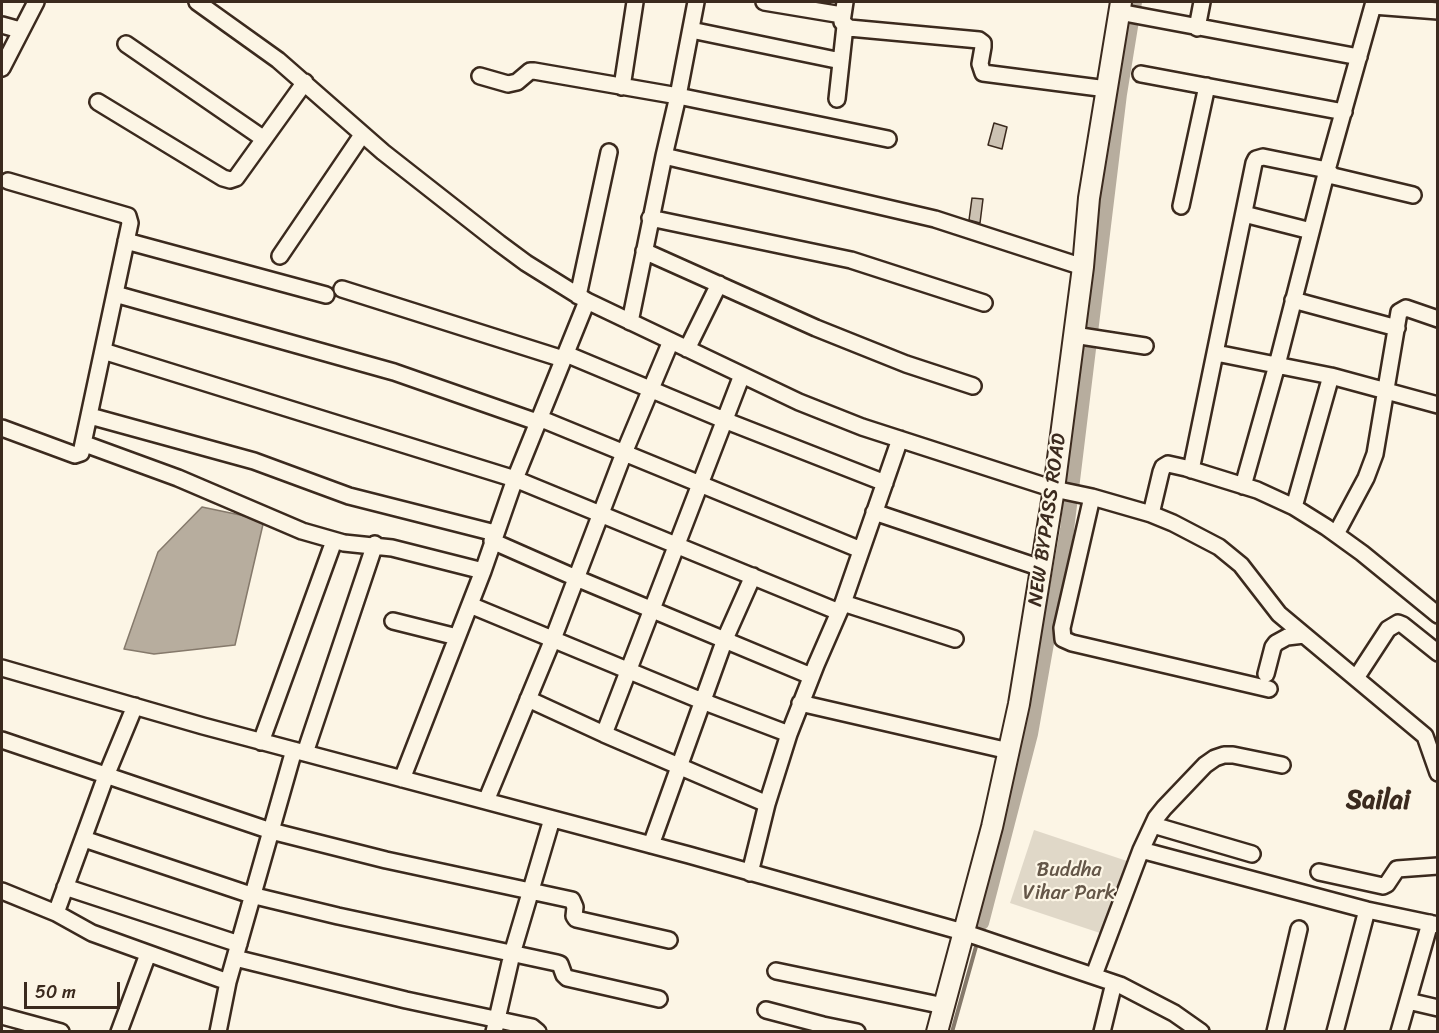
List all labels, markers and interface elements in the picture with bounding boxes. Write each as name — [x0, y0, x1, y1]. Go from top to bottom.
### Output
street label: NEW BYPASS ROAD — [1024, 432, 1072, 608]
district label: Sailai — [1346, 785, 1410, 817]
park label: Buddha Vihar Park — [1023, 859, 1115, 906]
scale bar — [27, 970, 123, 1008]
text: 50 m — [35, 976, 76, 1008]

